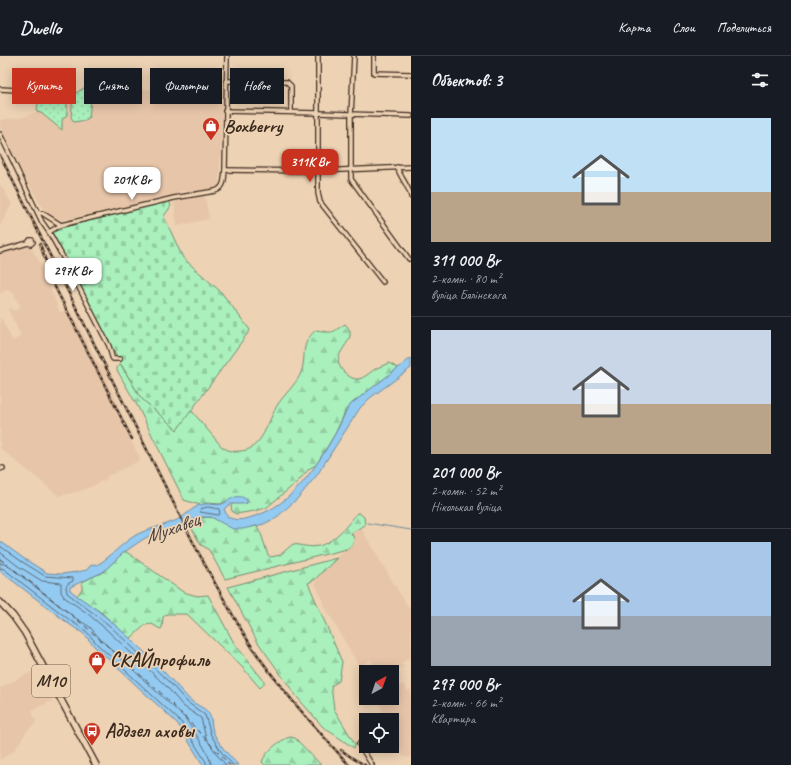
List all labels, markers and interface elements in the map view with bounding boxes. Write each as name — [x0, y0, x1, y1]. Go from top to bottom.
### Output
text: Dwello — [20, 16, 61, 40]
text: Карта — [618, 19, 650, 36]
text: Слои — [672, 19, 695, 36]
text: Поделиться — [717, 19, 771, 36]
chip: Купить — [12, 68, 76, 104]
chip: Снять — [84, 68, 142, 104]
chip: Фильтры — [150, 68, 222, 104]
chip: Новое — [230, 68, 284, 104]
icon: filters — [749, 69, 771, 91]
text: Объектов: 3 — [431, 70, 502, 91]
place label: Boxberry — [224, 114, 284, 138]
shop icon: Boxberry — [201, 116, 221, 141]
icon: home — [565, 144, 637, 216]
pin: 311K Br — [273, 149, 347, 183]
text: 311K Br — [291, 154, 329, 170]
pin: 201K Br — [95, 167, 169, 201]
text: 201K Br — [113, 172, 151, 188]
text: 311 000 Br — [431, 250, 500, 271]
pin: 297K Br — [36, 258, 110, 292]
text: 297K Br — [54, 263, 92, 279]
text: 2-комн. · 80 m² — [431, 271, 501, 287]
text: вуліца Бялінскага — [431, 287, 506, 303]
icon: home — [565, 356, 637, 428]
text: 201 000 Br — [431, 462, 500, 483]
text: 2-комн. · 52 m² — [431, 483, 501, 499]
text: Ніколькая вуліца — [431, 499, 501, 515]
water label: Мухавец — [141, 506, 205, 549]
icon: home — [565, 568, 637, 640]
place label: СКАЙпрофиль — [110, 648, 210, 672]
shop icon: СКАЙпрофиль — [87, 650, 107, 675]
road number: М10 — [32, 665, 70, 697]
north arrow — [359, 665, 399, 705]
map controls — [359, 665, 399, 753]
text: 297 000 Br — [431, 674, 500, 695]
text: 2-комн. · 66 m² — [431, 695, 501, 711]
text: Квартира — [431, 711, 475, 727]
button: locate — [359, 713, 399, 753]
place label: Аддзел аховы — [105, 719, 195, 743]
bus stop icon: Аддзел аховы — [82, 721, 102, 746]

